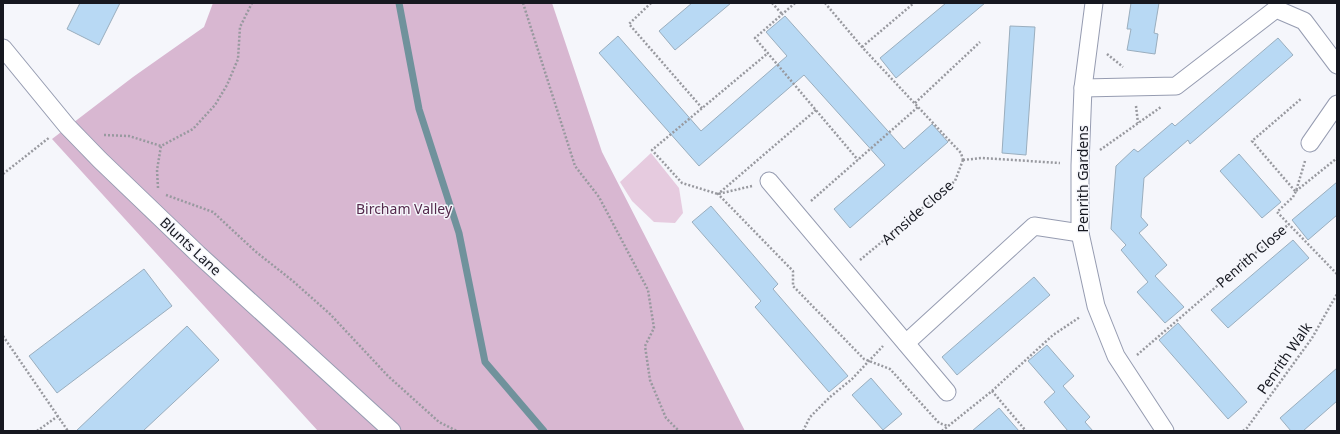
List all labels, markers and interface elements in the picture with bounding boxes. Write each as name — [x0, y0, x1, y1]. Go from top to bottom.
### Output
street label: Penrith Gardens — [1073, 125, 1092, 233]
street label: Arnside Close — [877, 175, 957, 248]
park label: Bircham Valley — [356, 199, 453, 218]
street label: Blunts Lane — [156, 213, 226, 279]
street label: Penrith Close — [1212, 220, 1290, 292]
street label: Penrith Walk — [1252, 318, 1316, 398]

